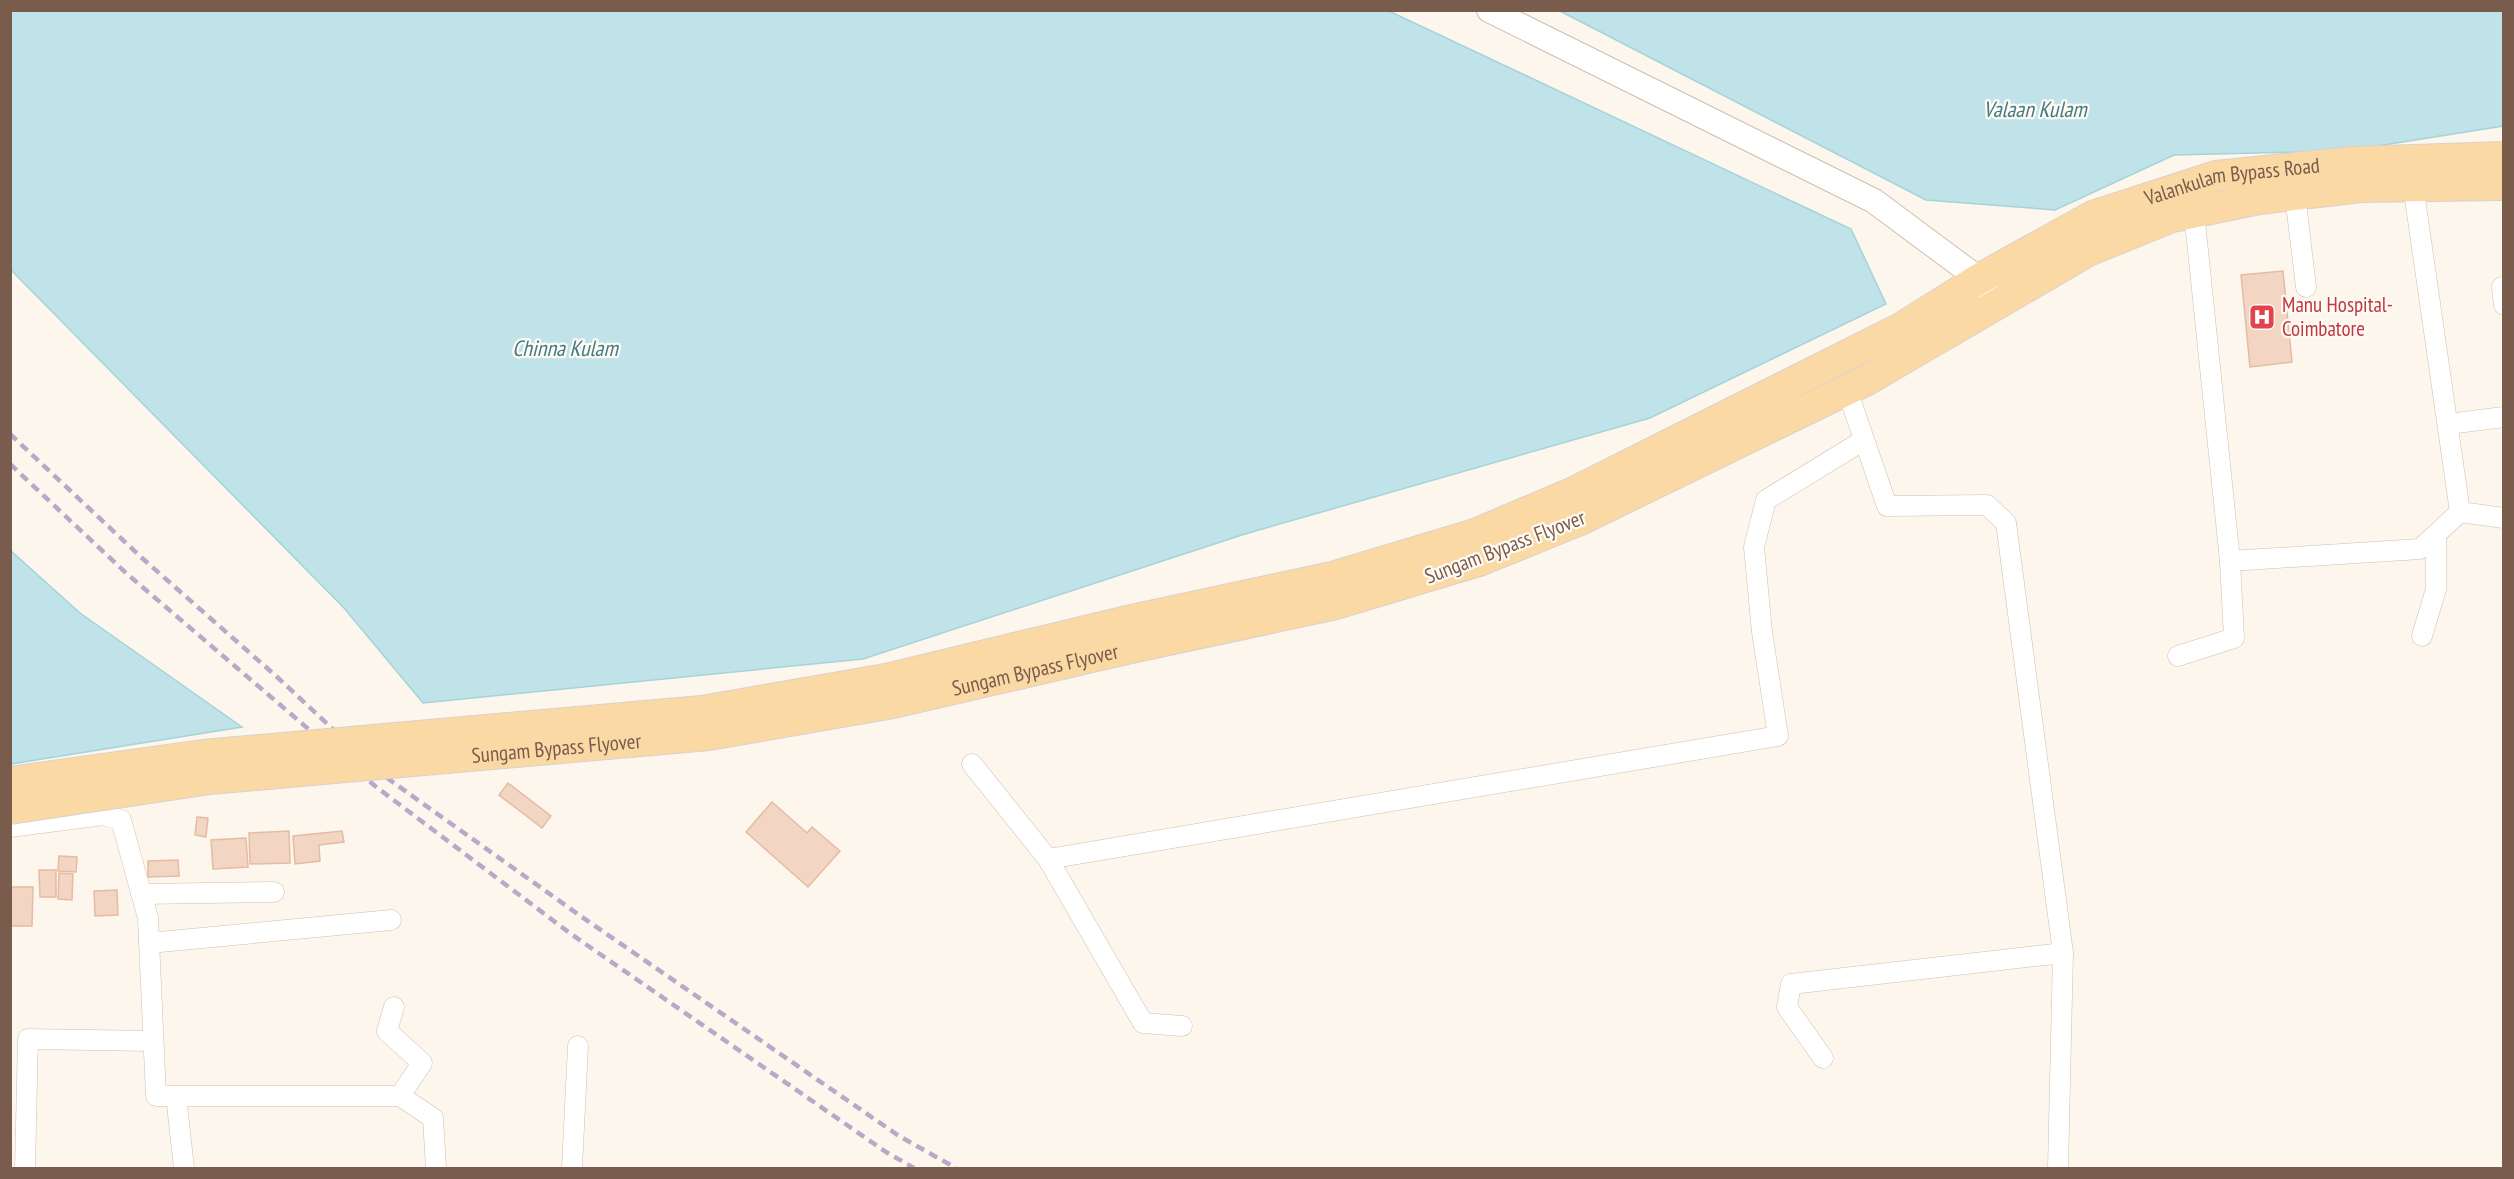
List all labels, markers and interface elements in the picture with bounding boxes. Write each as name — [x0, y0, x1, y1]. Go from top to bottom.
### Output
water label: Valaan Kulam — [1983, 95, 2088, 123]
street label: Valankulam Bypass Road — [2140, 151, 2321, 212]
place label: Manu Hospital- Coimbatore — [2282, 291, 2393, 342]
hospital icon: Manu Hospital- Coimbatore — [2247, 302, 2277, 332]
water label: Chinna Kulam — [512, 334, 619, 362]
street label: Sungam Bypass Flyover — [1421, 503, 1589, 590]
street label: Sungam Bypass Flyover — [949, 637, 1121, 702]
street label: Sungam Bypass Flyover — [471, 727, 642, 769]

